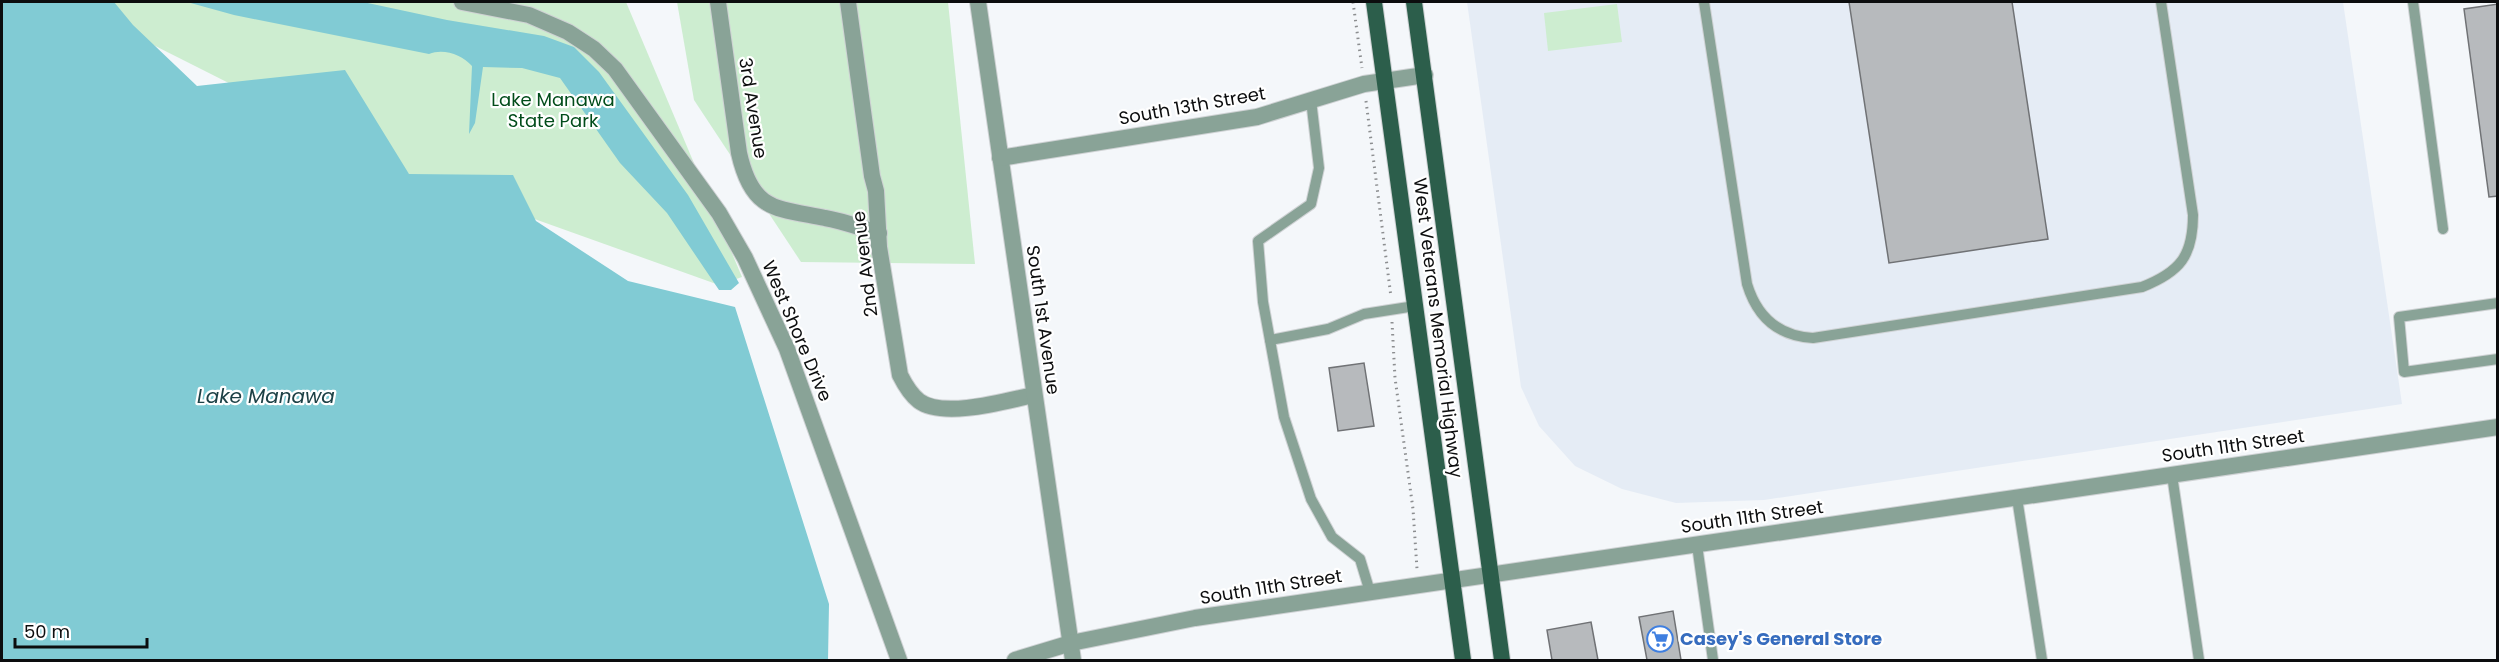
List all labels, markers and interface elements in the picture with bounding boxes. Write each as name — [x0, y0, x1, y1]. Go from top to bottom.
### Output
street label: 3rd Avenue — [733, 56, 774, 160]
street label: South 13th Street — [1117, 80, 1267, 131]
park label: Lake Manawa State Park — [491, 87, 615, 133]
street label: West Veterans Memorial Highway — [1408, 177, 1469, 479]
street label: 2nd Avenue — [846, 210, 883, 318]
street label: South 1st Avenue — [1021, 244, 1066, 396]
street label: West Shore Drive — [756, 256, 838, 405]
water label: Lake Manawa — [197, 382, 335, 410]
street label: South 11th Street — [2160, 423, 2306, 468]
street label: South 11th Street — [1679, 494, 1825, 539]
street label: South 11th Street — [1198, 563, 1344, 610]
scale bar — [15, 611, 147, 649]
text: 50 m — [24, 619, 70, 644]
supermarket icon: Casey's General Store — [1645, 624, 1675, 654]
place label: Casey's General Store — [1680, 626, 1882, 651]

